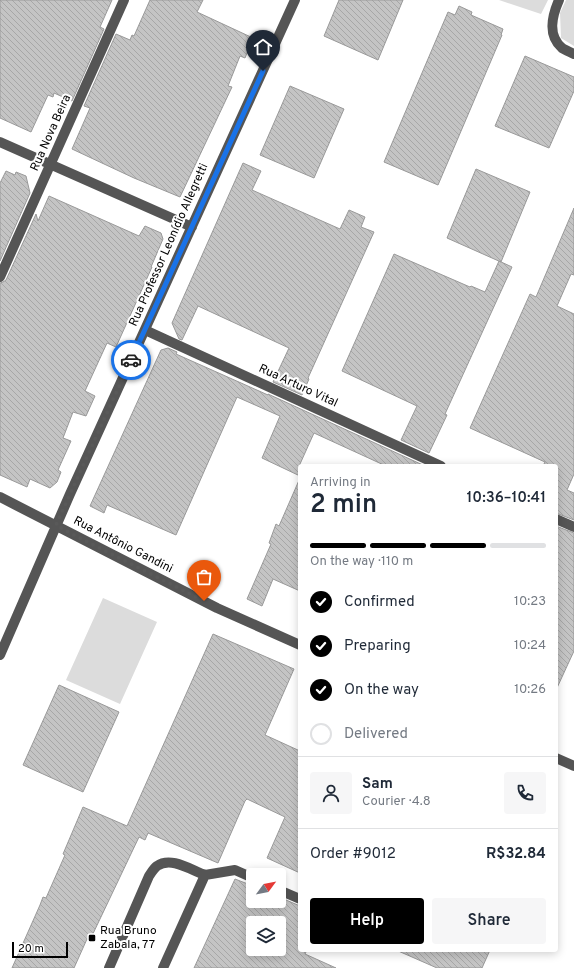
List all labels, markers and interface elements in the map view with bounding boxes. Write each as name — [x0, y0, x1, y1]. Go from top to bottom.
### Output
pin — [246, 30, 280, 71]
icon: home — [252, 36, 274, 58]
street label: Rua Nova Beira — [27, 92, 75, 174]
street label: Rua Professor Leonídio Allegretti — [126, 161, 212, 329]
courier — [111, 340, 151, 380]
icon: car — [120, 349, 142, 371]
street label: Rua Arturo Vital — [256, 361, 340, 411]
text: Arriving in — [310, 475, 371, 491]
text: 2 min — [310, 489, 377, 522]
text: 10:36–10:41 — [466, 489, 546, 508]
street label: Rua Antônio Gandini — [70, 513, 176, 577]
text: On the way · 110 m — [310, 554, 413, 570]
pin — [187, 560, 221, 601]
icon: bag — [193, 566, 215, 588]
icon: check — [310, 591, 332, 613]
text: Confirmed — [344, 593, 415, 612]
text: 10:23 — [514, 594, 546, 610]
icon: check — [310, 635, 332, 657]
text: Preparing — [344, 637, 411, 656]
text: 10:24 — [514, 638, 546, 654]
icon: check — [310, 679, 332, 701]
text: On the way — [344, 681, 419, 700]
text: 10:26 — [514, 682, 546, 698]
text: Delivered — [344, 725, 408, 744]
button: person — [310, 772, 352, 814]
button: phone — [504, 772, 546, 814]
text: Sam — [362, 775, 393, 794]
text: Courier · 4.8 — [362, 794, 431, 810]
text: Order #9012 — [310, 845, 396, 864]
text: R$32.84 — [486, 845, 546, 864]
north arrow — [246, 868, 286, 908]
map controls — [246, 868, 286, 956]
button: Help — [310, 898, 424, 944]
button: Share — [432, 898, 546, 944]
button: layers — [246, 916, 286, 956]
place label: Rua Bruno Zabala, 77 — [100, 923, 157, 953]
marker: Rua Bruno Zabala, 77 — [87, 933, 97, 943]
scale bar — [12, 940, 68, 959]
text: 20 m — [18, 942, 44, 956]

